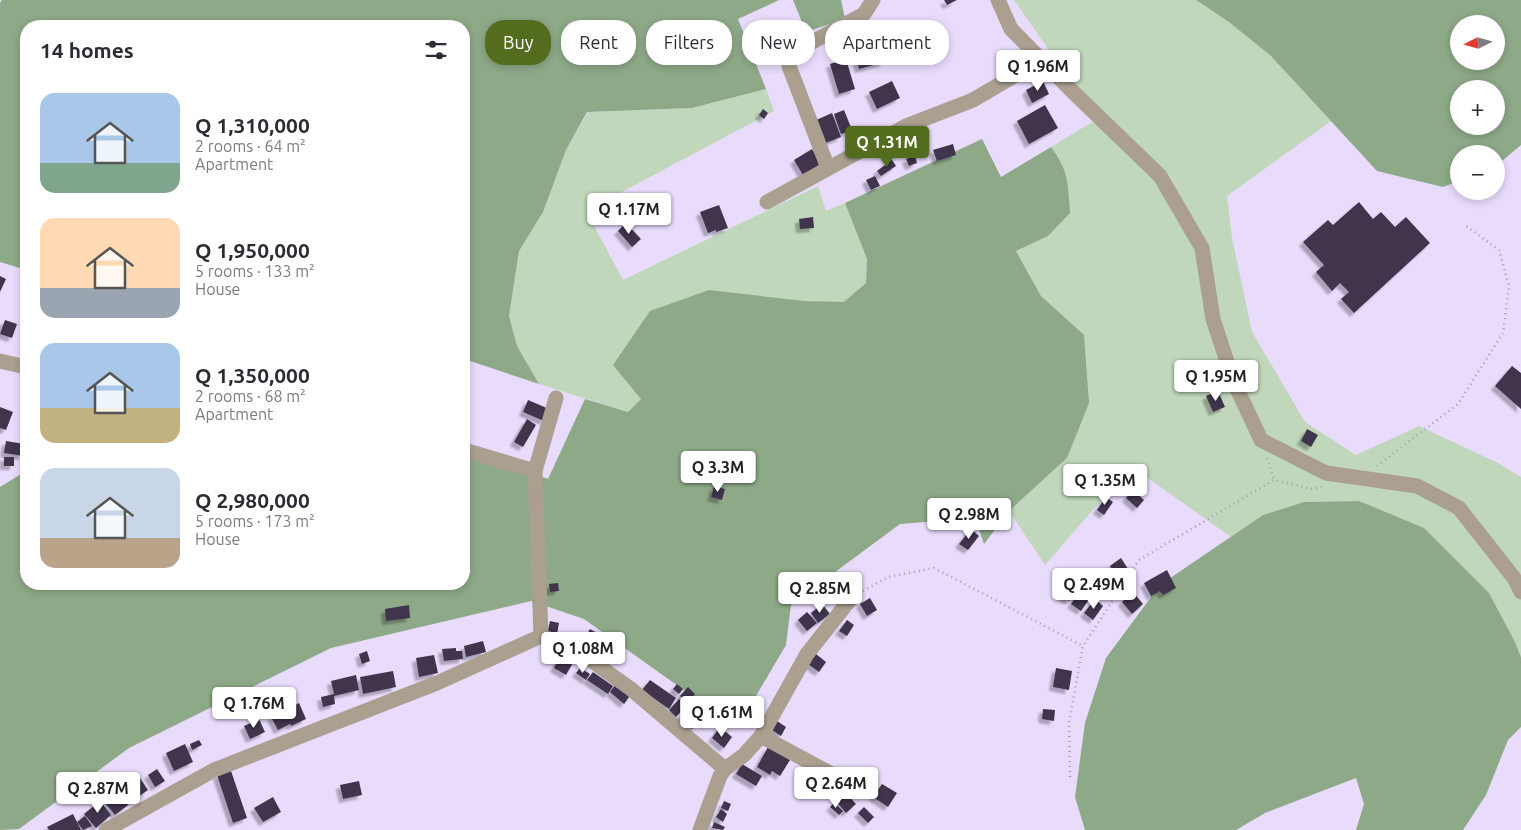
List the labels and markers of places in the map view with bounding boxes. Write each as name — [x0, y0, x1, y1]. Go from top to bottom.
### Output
pin: Q 1.96M — [992, 49, 1084, 92]
pin: Q 1.31M — [841, 126, 933, 168]
pin: Q 1.17M — [583, 192, 675, 235]
pin: Q 1.95M — [1170, 360, 1262, 402]
pin: Q 3.3M — [677, 450, 759, 493]
pin: Q 1.35M — [1059, 464, 1151, 506]
pin: Q 2.98M — [923, 498, 1015, 540]
pin: Q 2.49M — [1048, 568, 1140, 610]
pin: Q 2.85M — [774, 572, 866, 614]
pin: Q 1.08M — [537, 632, 629, 674]
pin: Q 1.76M — [208, 686, 300, 729]
pin: Q 1.61M — [676, 696, 768, 738]
pin: Q 2.64M — [790, 766, 882, 809]
pin: Q 2.87M — [52, 772, 144, 814]

